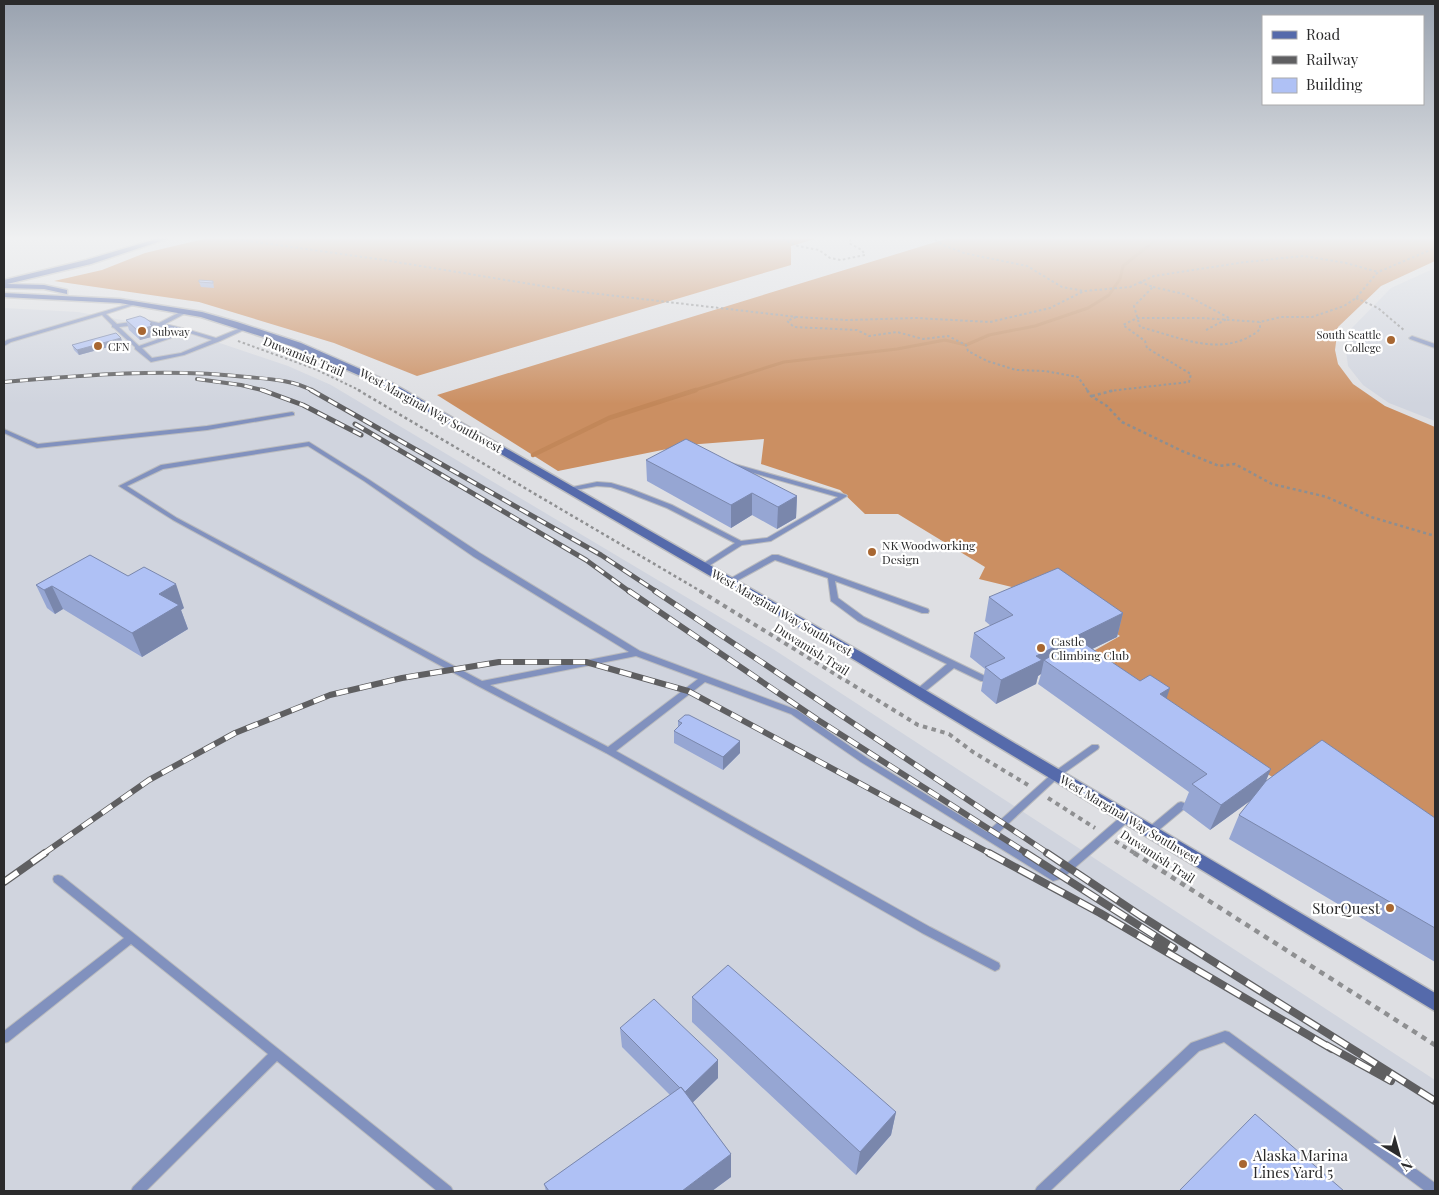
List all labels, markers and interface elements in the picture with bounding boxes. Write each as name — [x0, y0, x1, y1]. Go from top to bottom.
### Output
legend — [1262, 15, 1424, 105]
text: Road — [1306, 24, 1340, 44]
text: Railway — [1306, 49, 1359, 69]
text: Building — [1306, 74, 1363, 94]
place label: Subway — [152, 324, 190, 339]
marker: Subway — [136, 325, 148, 337]
place label: South Seattle College — [1317, 327, 1381, 355]
street label: Duwamish Trail — [261, 333, 347, 380]
marker: South Seattle College — [1385, 334, 1397, 346]
place label: CFN — [108, 339, 130, 354]
marker: CFN — [92, 340, 104, 352]
street label: West Marginal Way Southwest — [356, 364, 506, 456]
place label: NK Woodworking Design — [882, 537, 976, 567]
marker: NK Woodworking Design — [866, 546, 878, 558]
street label: West Marginal Way Southwest — [708, 565, 856, 659]
street label: Duwamish Trail — [771, 619, 853, 679]
place label: Castle Climbing Club — [1051, 633, 1129, 663]
marker: Castle Climbing Club — [1035, 642, 1047, 654]
street label: West Marginal Way Southwest — [1056, 770, 1203, 867]
street label: Duwamish Trail — [1118, 826, 1199, 886]
place label: StorQuest — [1312, 898, 1381, 918]
marker: StorQuest — [1384, 902, 1396, 914]
north arrow — [1374, 1130, 1424, 1180]
place label: Alaska Marina Lines Yard 5 — [1252, 1145, 1349, 1182]
text: N — [1397, 1155, 1417, 1176]
marker: Alaska Marina Lines Yard 5 — [1237, 1158, 1249, 1170]

